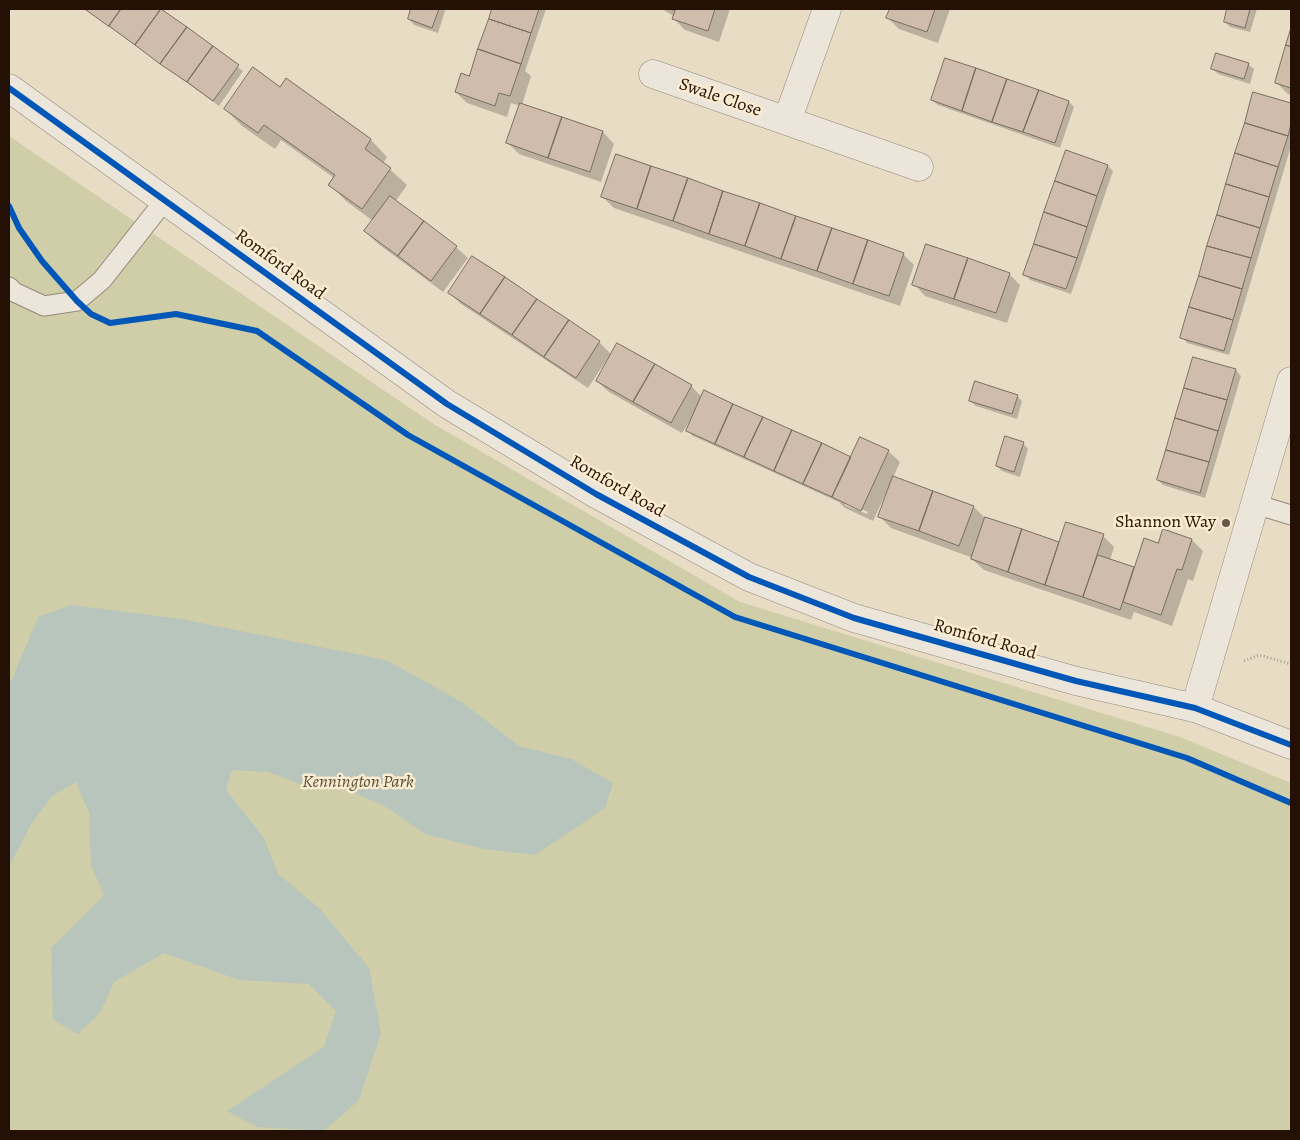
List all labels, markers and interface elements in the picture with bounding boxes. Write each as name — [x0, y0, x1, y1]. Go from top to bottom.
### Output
street label: Swale Close — [676, 74, 764, 122]
street label: Romford Road — [231, 225, 329, 305]
street label: Romford Road — [566, 451, 668, 523]
place label: Shannon Way — [1115, 512, 1216, 534]
marker: Shannon Way — [1220, 517, 1232, 529]
street label: Romford Road — [931, 615, 1039, 665]
park label: Kennington Park — [302, 772, 414, 794]

